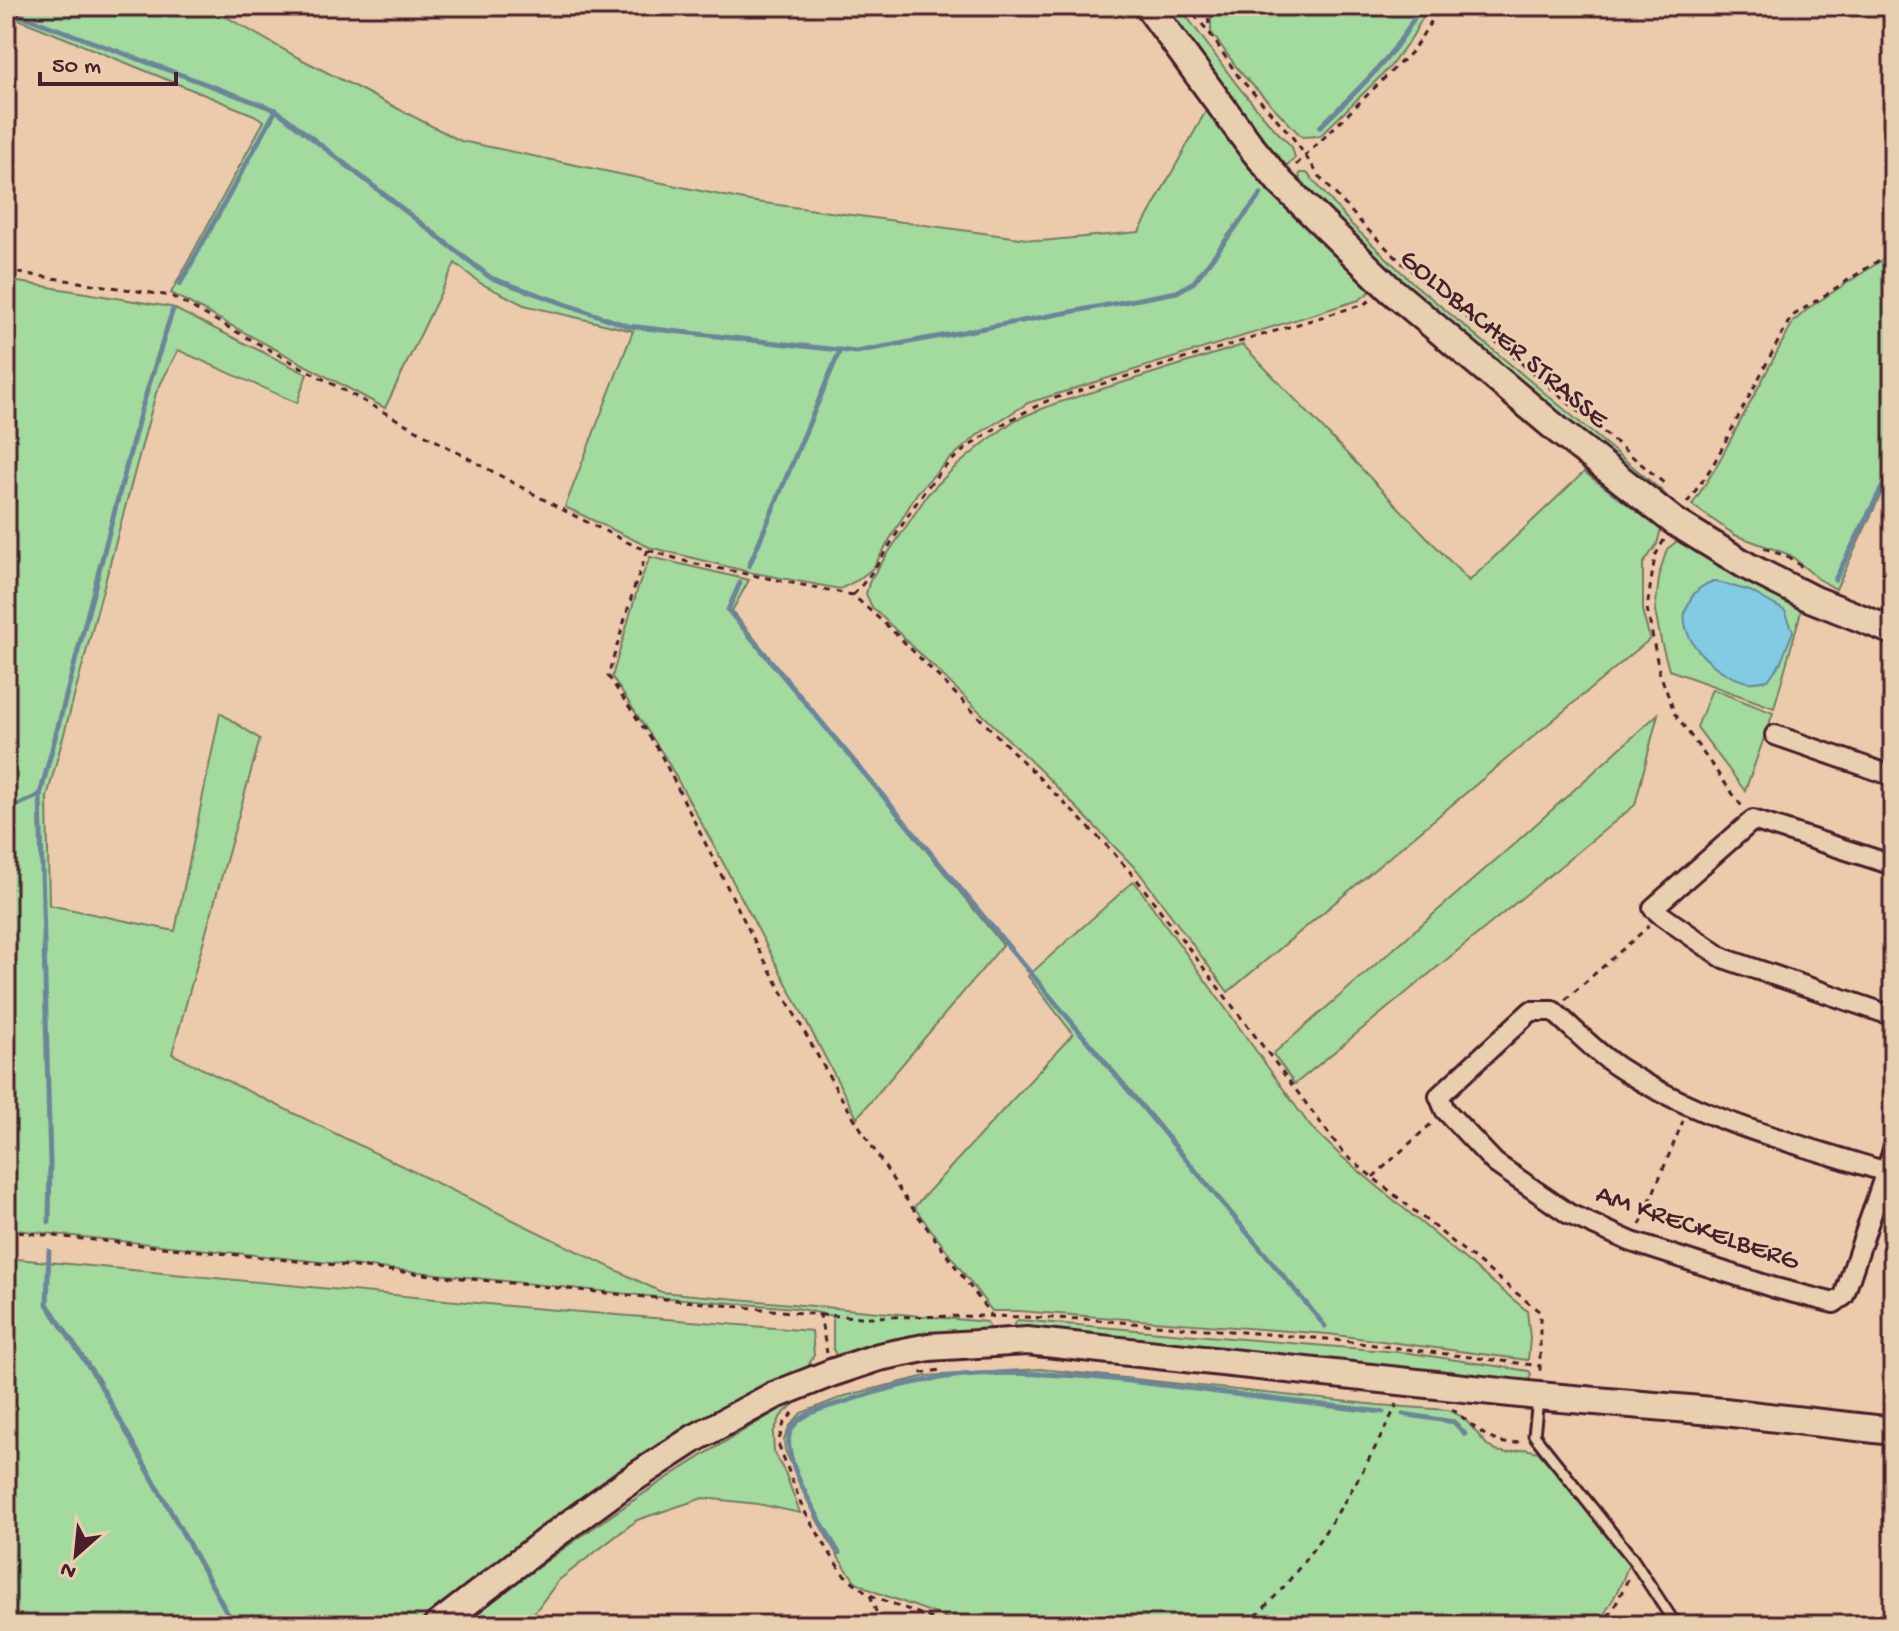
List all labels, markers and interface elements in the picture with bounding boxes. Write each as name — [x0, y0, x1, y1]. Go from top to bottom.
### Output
scale bar — [40, 36, 176, 86]
text: 50 m — [52, 53, 101, 82]
street label: GOLDBACHER STRASSE — [1392, 243, 1615, 438]
street label: AM KRECKELBERG — [1591, 1179, 1804, 1280]
north arrow — [36, 1515, 116, 1595]
text: N — [56, 1554, 81, 1584]

